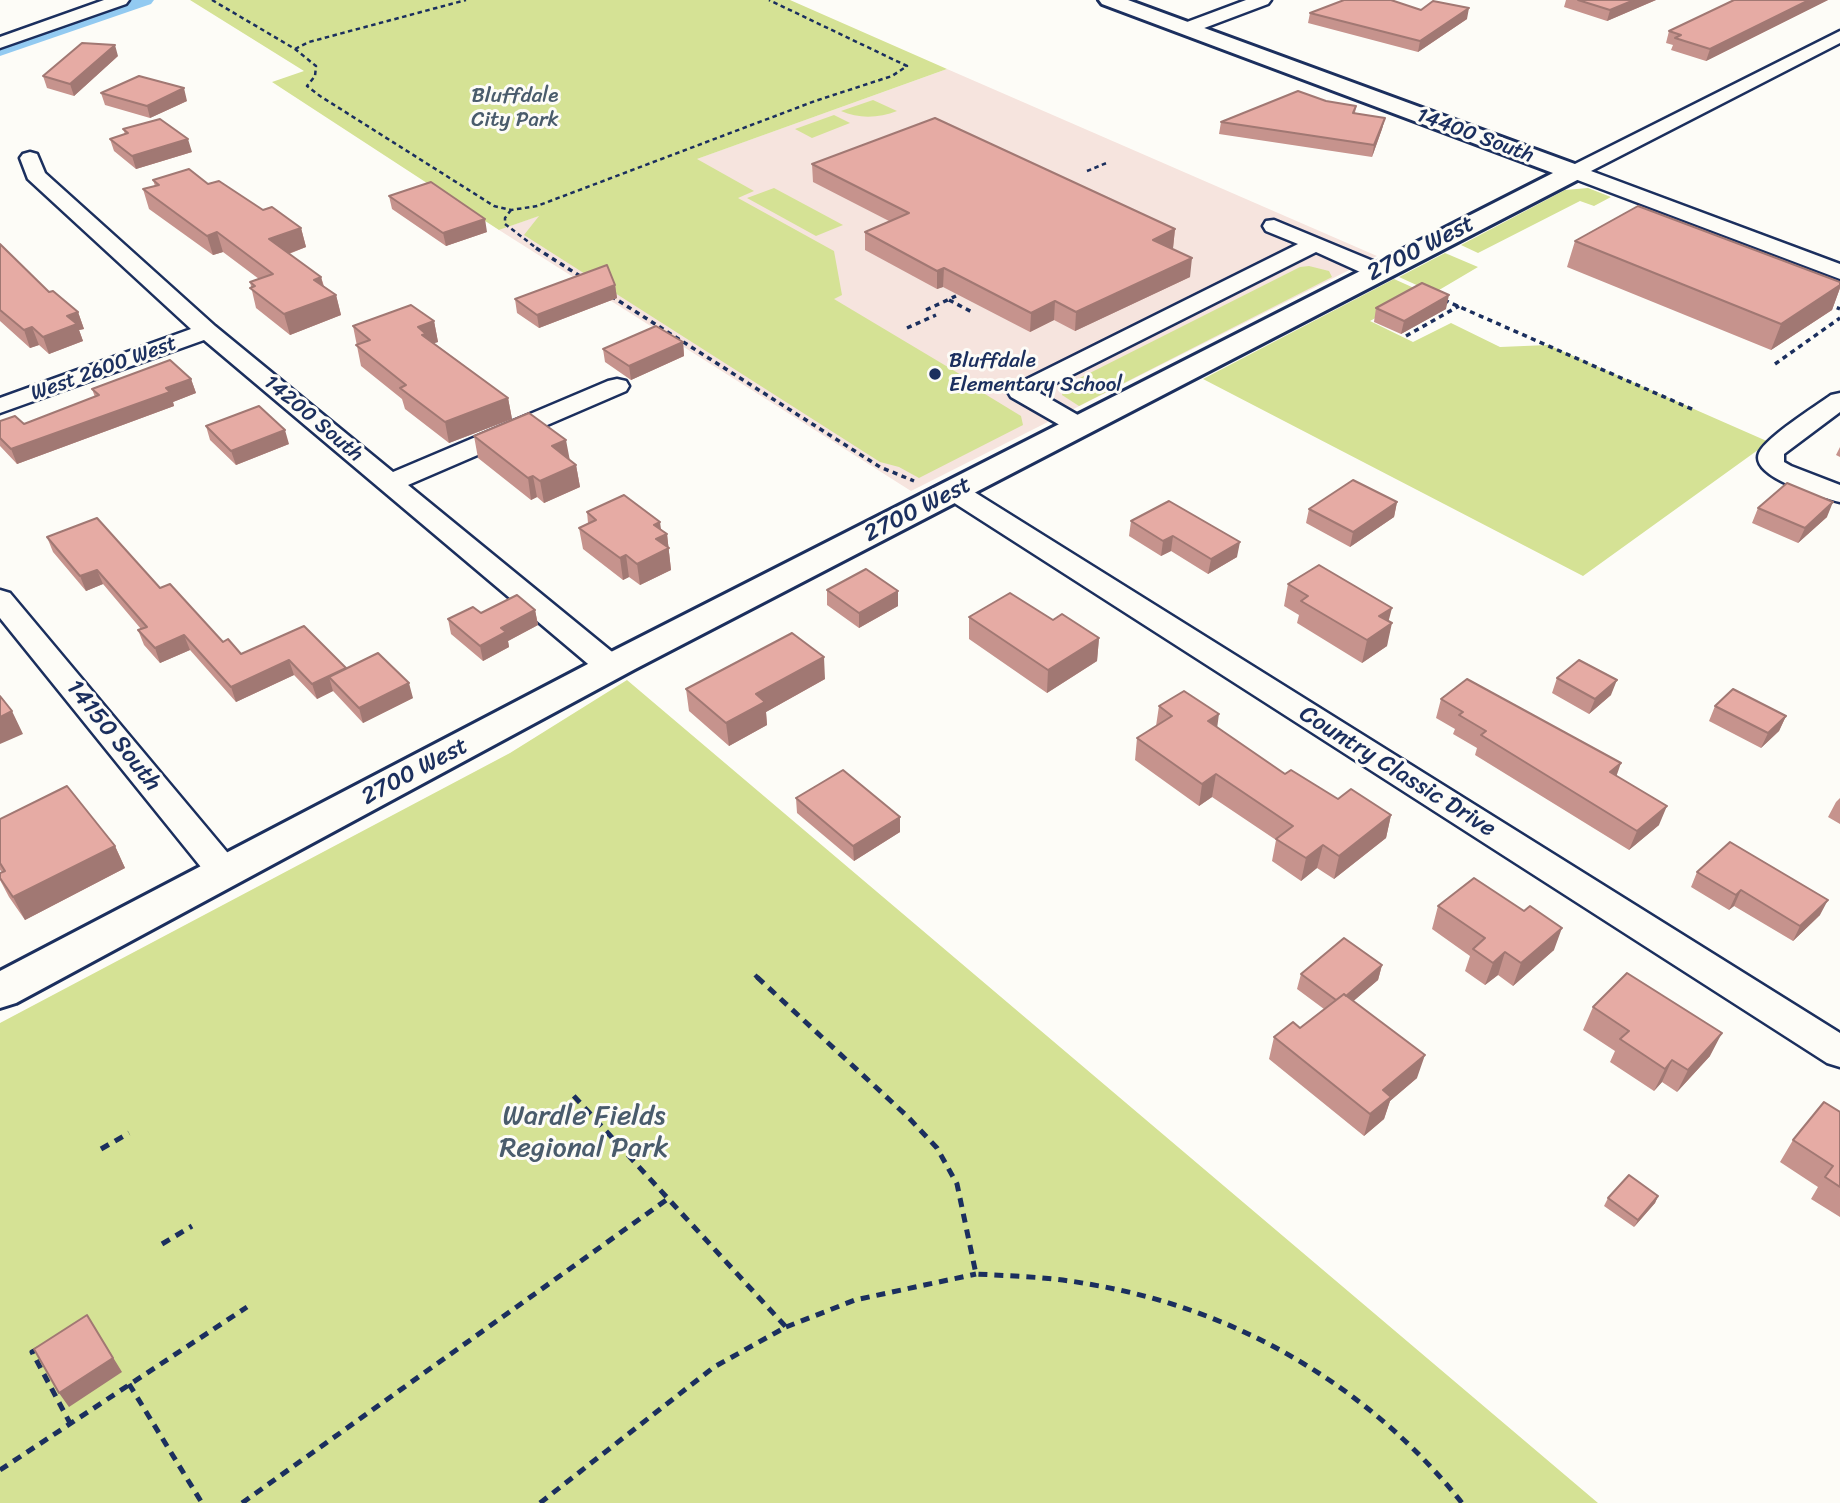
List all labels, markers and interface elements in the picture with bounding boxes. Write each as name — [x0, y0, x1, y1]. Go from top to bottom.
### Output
park label: Bluffdale City Park — [471, 84, 559, 134]
street label: 14400 South — [1413, 103, 1537, 169]
street label: 2700 West — [1363, 210, 1479, 288]
street label: West 2600 West — [28, 331, 180, 407]
place label: Bluffdale Elementary School — [949, 349, 1122, 399]
marker: Bluffdale Elementary School — [927, 366, 943, 382]
street label: 14200 South — [258, 370, 368, 468]
street label: 2700 West — [860, 471, 976, 549]
street label: 14150 South — [59, 675, 167, 797]
street label: Country Classic Drive — [1294, 700, 1500, 844]
street label: 2700 West — [357, 732, 473, 812]
park label: Wardle Fields Regional Park — [500, 1100, 668, 1166]

